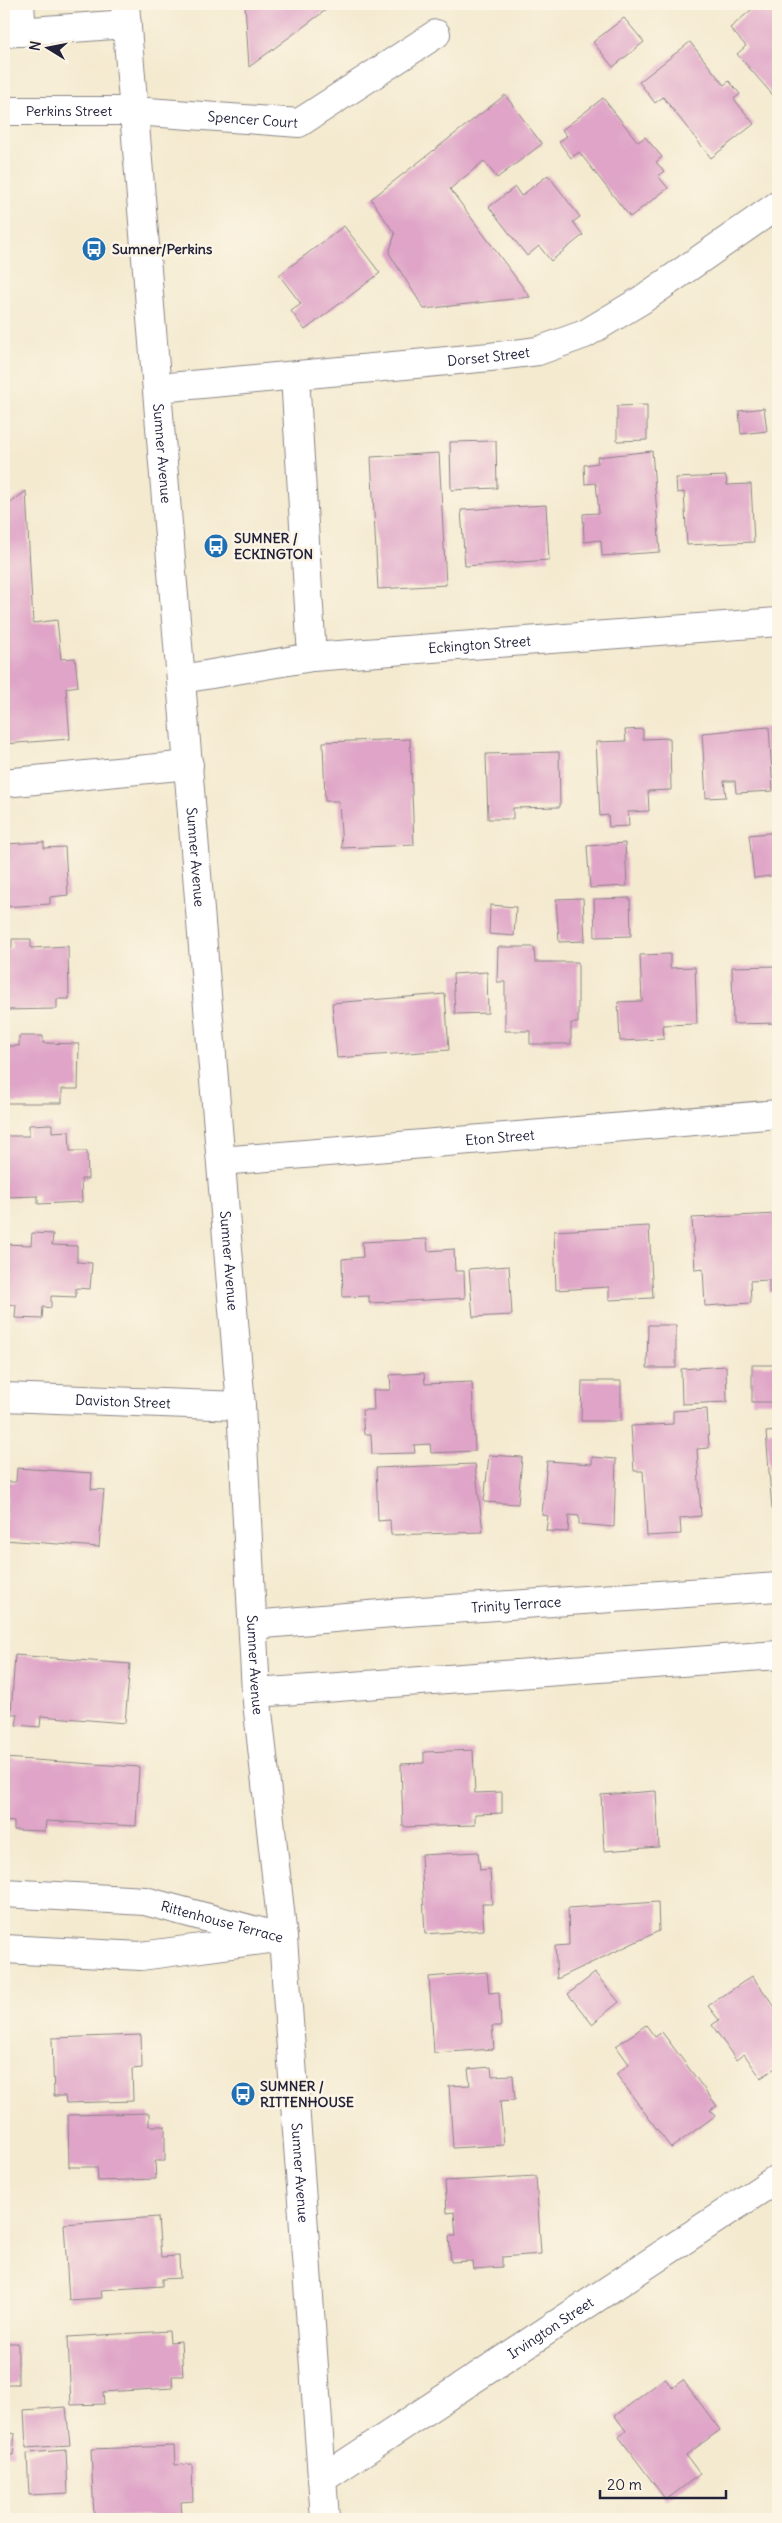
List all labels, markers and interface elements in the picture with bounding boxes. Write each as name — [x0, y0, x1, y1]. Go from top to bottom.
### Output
north arrow — [22, 22, 72, 72]
text: N — [25, 39, 45, 52]
street label: Perkins Street — [26, 102, 113, 120]
street label: Spencer Court — [207, 107, 299, 132]
bus stop icon: Sumner/Perkins — [81, 236, 107, 262]
place label: Sumner/Perkins — [112, 240, 213, 258]
street label: Dorset Street — [446, 343, 531, 370]
street label: Sumner Avenue — [149, 403, 175, 504]
place label: SUMNER / ECKINGTON — [234, 529, 313, 563]
bus stop icon: SUMNER / ECKINGTON — [203, 533, 229, 559]
street label: Eckington Street — [428, 632, 532, 657]
street label: Sumner Avenue — [182, 807, 209, 908]
street label: Eton Street — [465, 1126, 536, 1149]
street label: Sumner Avenue — [216, 1210, 242, 1311]
street label: Daviston Street — [75, 1391, 171, 1412]
street label: Trinity Terrace — [471, 1593, 562, 1617]
street label: Sumner Avenue — [243, 1614, 267, 1716]
street label: Rittenhouse Terrace — [159, 1897, 285, 1947]
place label: SUMNER / RITTENHOUSE — [260, 2077, 354, 2111]
bus stop icon: SUMNER / RITTENHOUSE — [230, 2081, 256, 2107]
street label: Sumner Avenue — [287, 2122, 313, 2223]
street label: Irvington Street — [504, 2293, 597, 2363]
scale bar — [600, 2468, 726, 2500]
text: 20 m — [607, 2475, 642, 2494]

